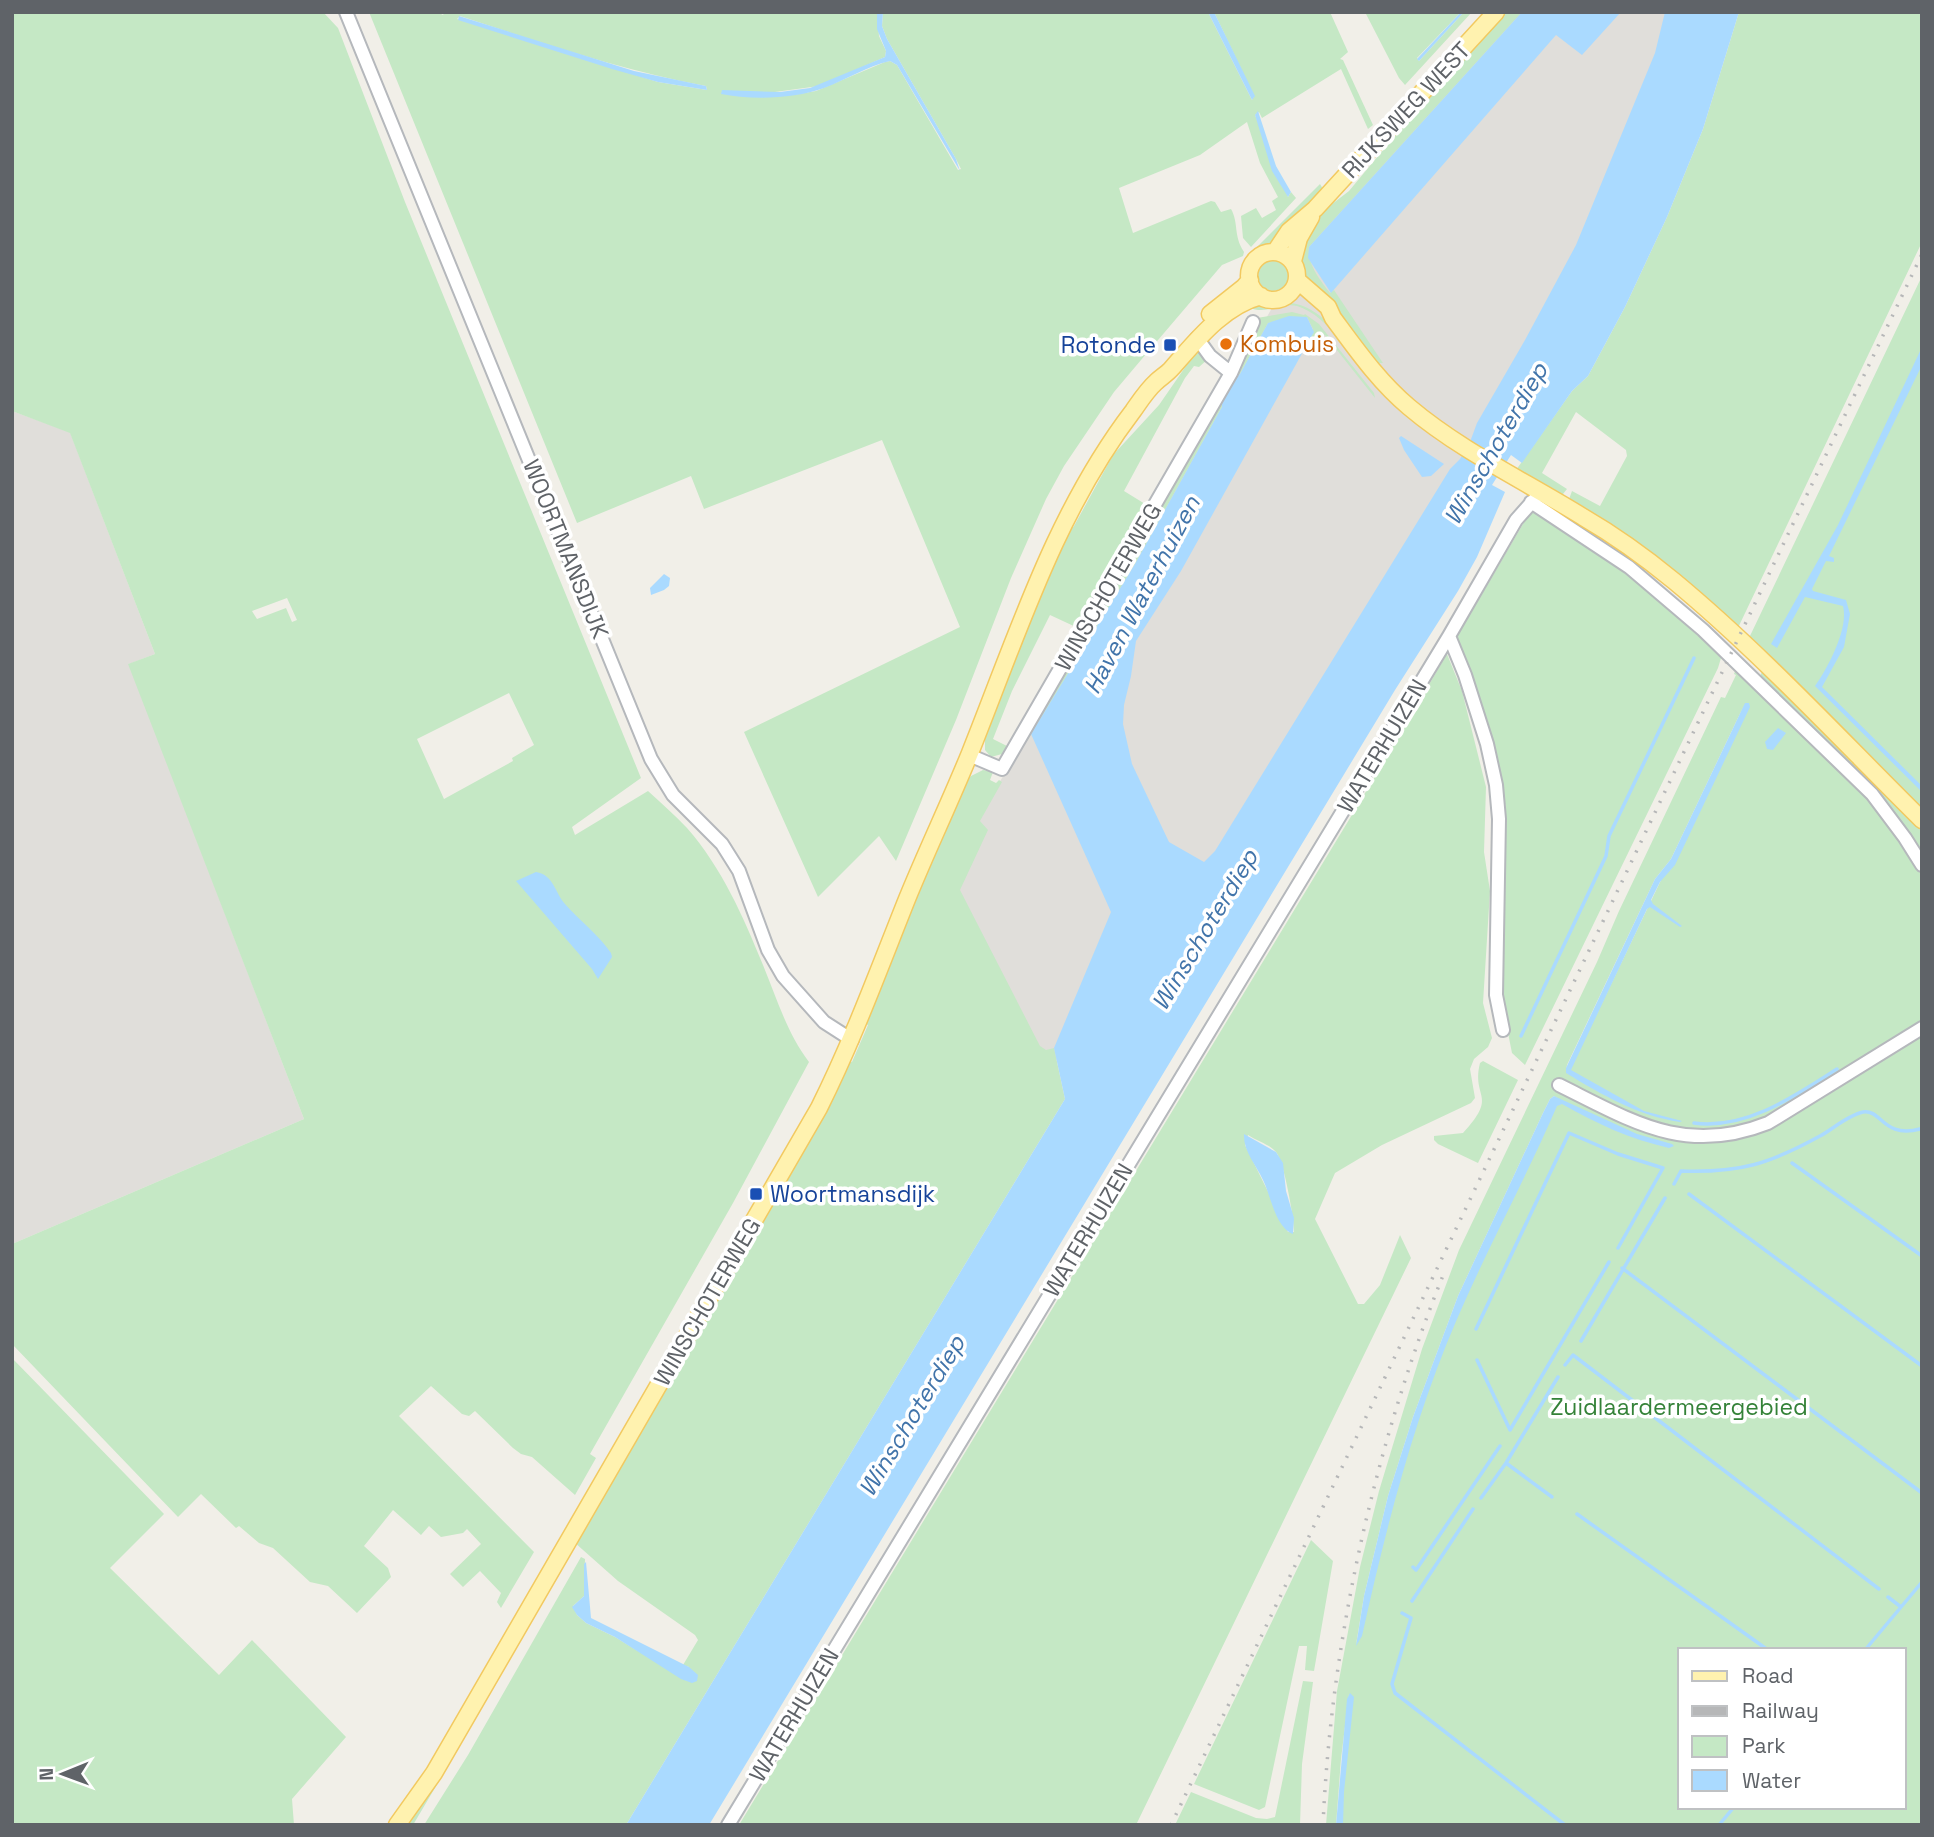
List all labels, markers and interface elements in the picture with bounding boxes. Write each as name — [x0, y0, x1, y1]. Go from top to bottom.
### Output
street label: RIJKSWEG WEST — [1335, 35, 1477, 185]
place label: Kombuis — [1240, 329, 1334, 359]
place label: Rotonde — [1061, 330, 1156, 360]
marker: Kombuis — [1218, 336, 1234, 352]
marker: Rotonde — [1162, 337, 1178, 353]
water label: Winschoterdiep — [1437, 356, 1555, 530]
street label: WOORTMANSDIJK — [516, 455, 616, 643]
water label: Haven Waterhuizen — [1076, 489, 1207, 699]
street label: WINSCHOTERWEG — [1048, 498, 1168, 676]
street label: WATERHUIZEN — [1330, 674, 1434, 818]
water label: Winschoterdiep — [1144, 842, 1266, 1016]
street label: WATERHUIZEN — [1036, 1158, 1140, 1302]
place label: Woortmansdijk — [770, 1179, 935, 1209]
marker: Woortmansdijk — [748, 1186, 764, 1202]
street label: WINSCHOTERWEG — [647, 1213, 767, 1391]
water label: Winschoterdiep — [851, 1328, 973, 1502]
park label: Zuidlaardermeergebied — [1550, 1392, 1808, 1422]
street label: WATERHUIZEN — [742, 1643, 846, 1787]
legend — [1678, 1648, 1906, 1809]
text: Road — [1742, 1662, 1794, 1689]
text: Railway — [1742, 1697, 1819, 1724]
text: Park — [1742, 1732, 1786, 1759]
north arrow — [28, 1739, 98, 1809]
text: Water — [1742, 1767, 1801, 1794]
text: N — [34, 1768, 59, 1781]

